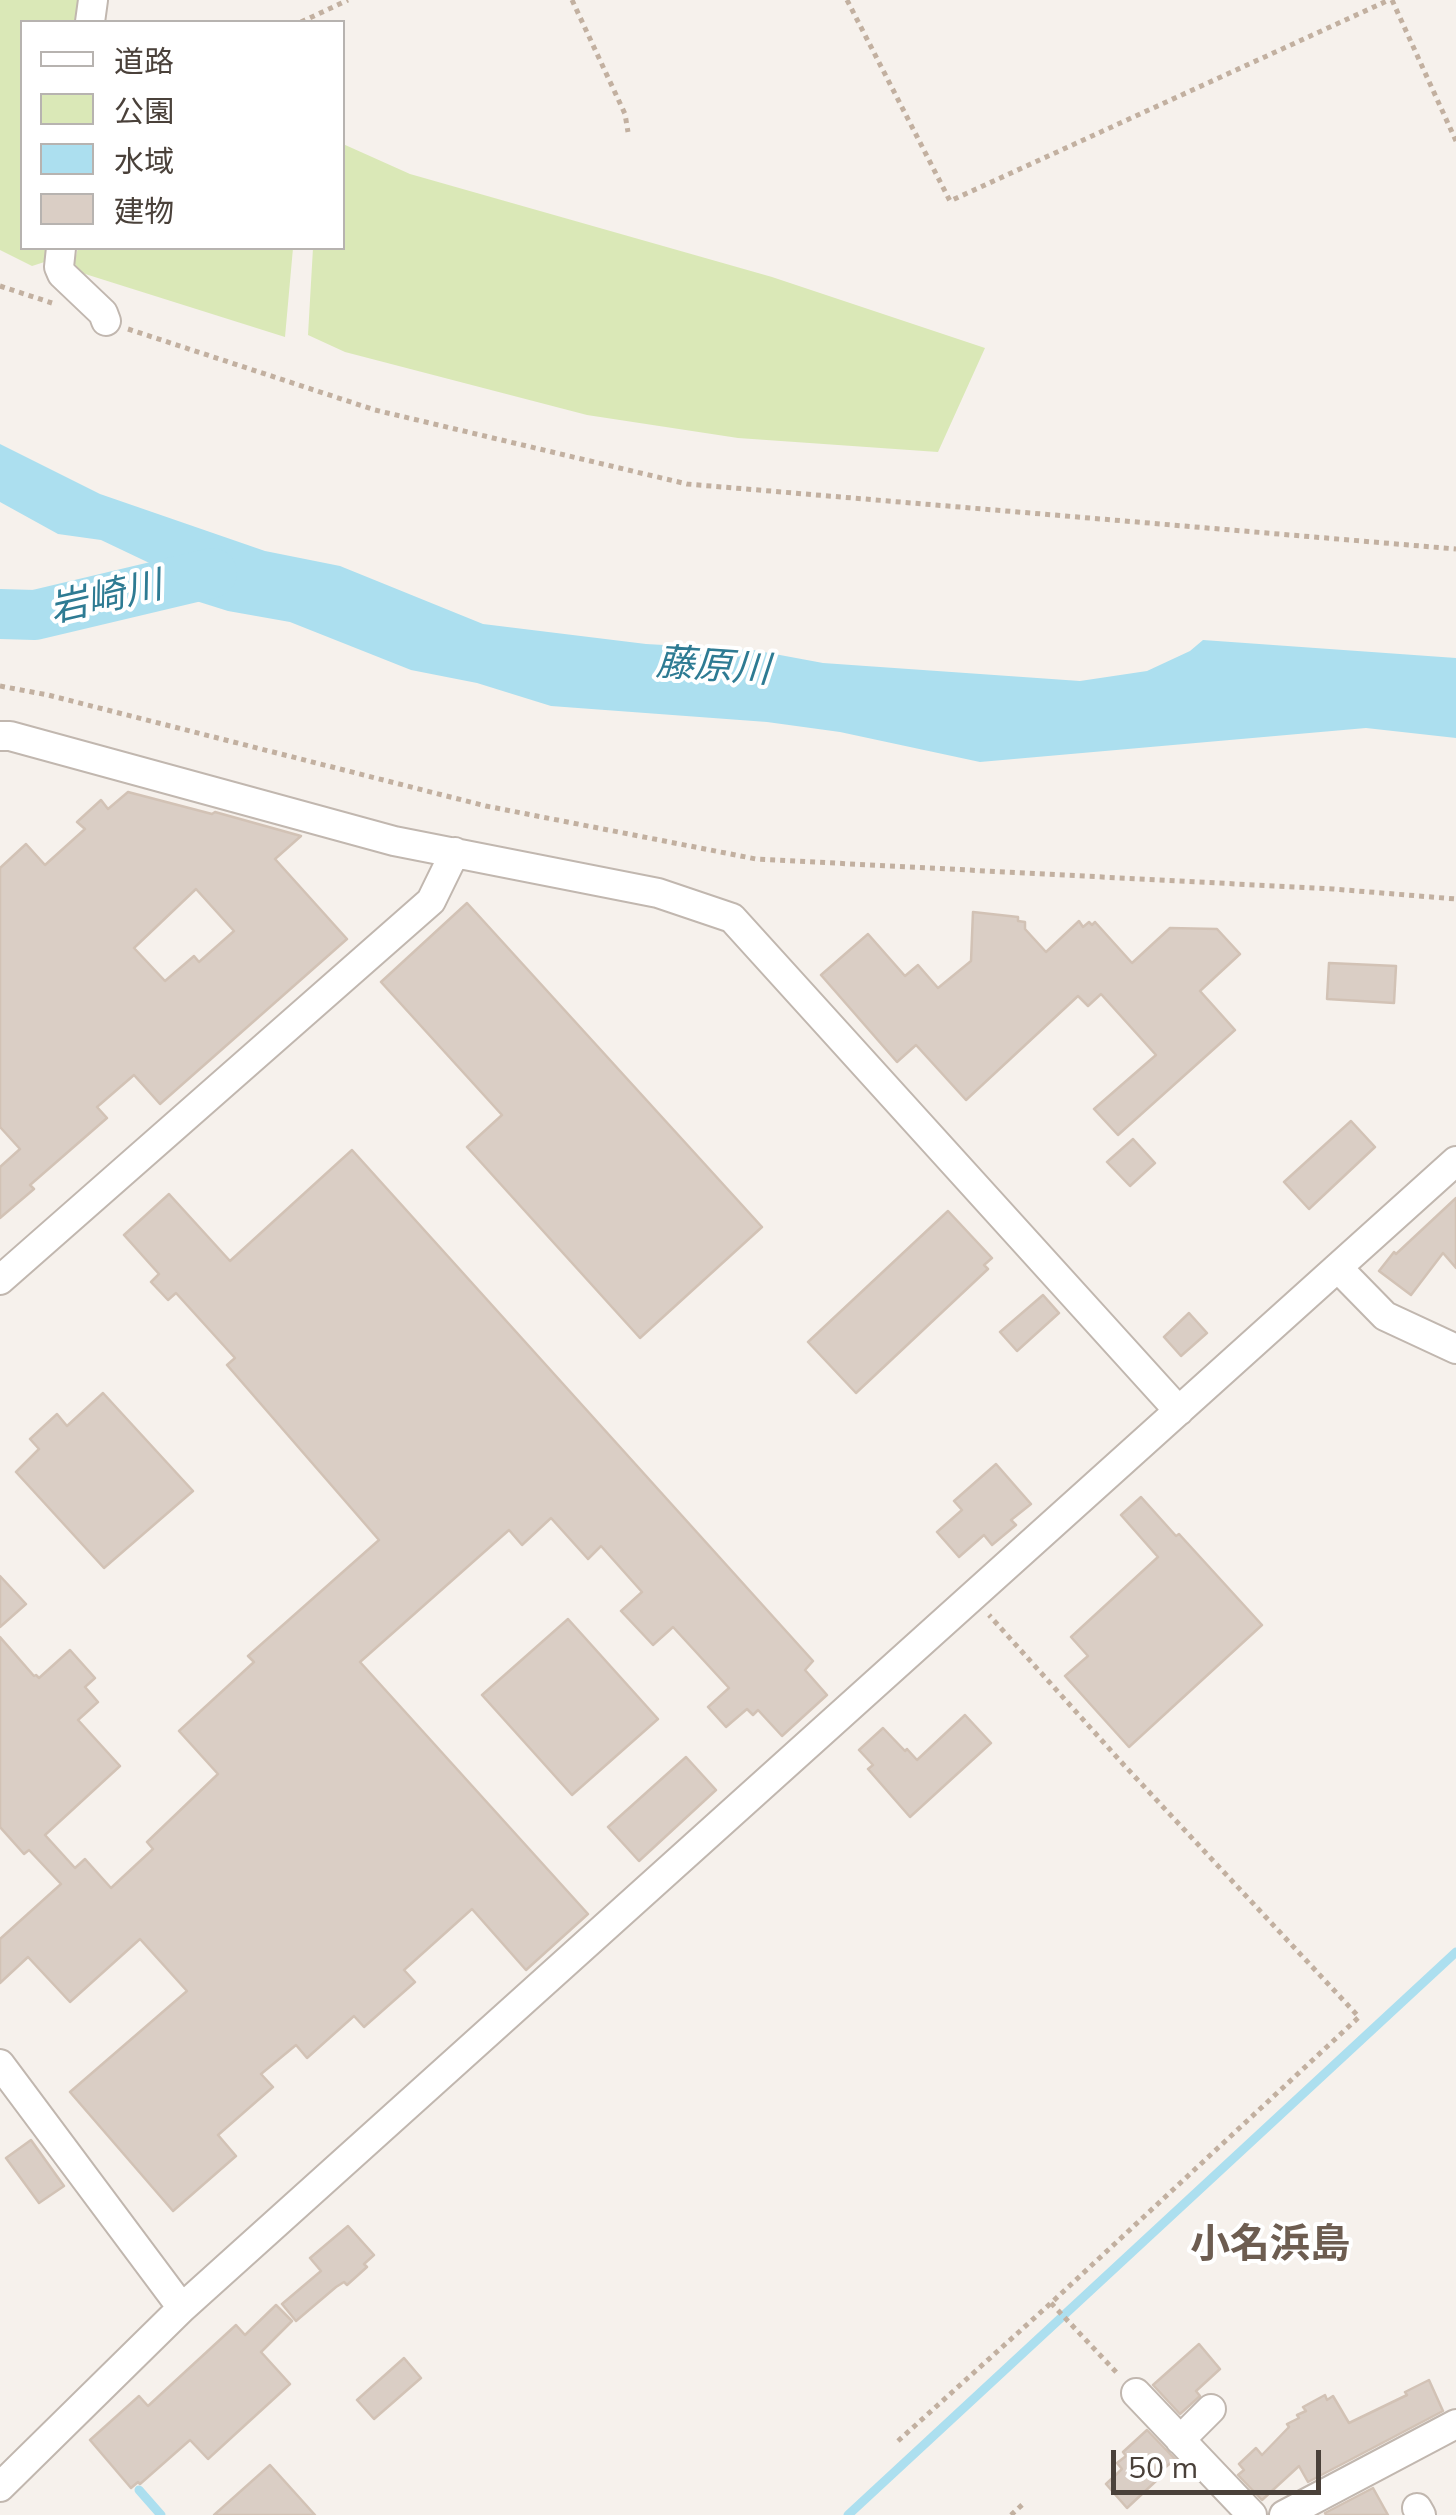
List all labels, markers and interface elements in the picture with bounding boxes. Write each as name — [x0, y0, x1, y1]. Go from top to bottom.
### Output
legend — [20, 20, 345, 250]
text: 道路 — [114, 42, 174, 80]
text: 公園 — [114, 92, 174, 130]
text: 水域 — [114, 142, 174, 180]
text: 建物 — [114, 192, 174, 230]
water label: 岩崎川 — [45, 563, 167, 633]
water label: 藤原川 — [655, 640, 771, 694]
district label: 小名浜島 — [1190, 2221, 1350, 2269]
scale bar — [1116, 2430, 1326, 2492]
text: 50 m — [1128, 2448, 1198, 2486]

